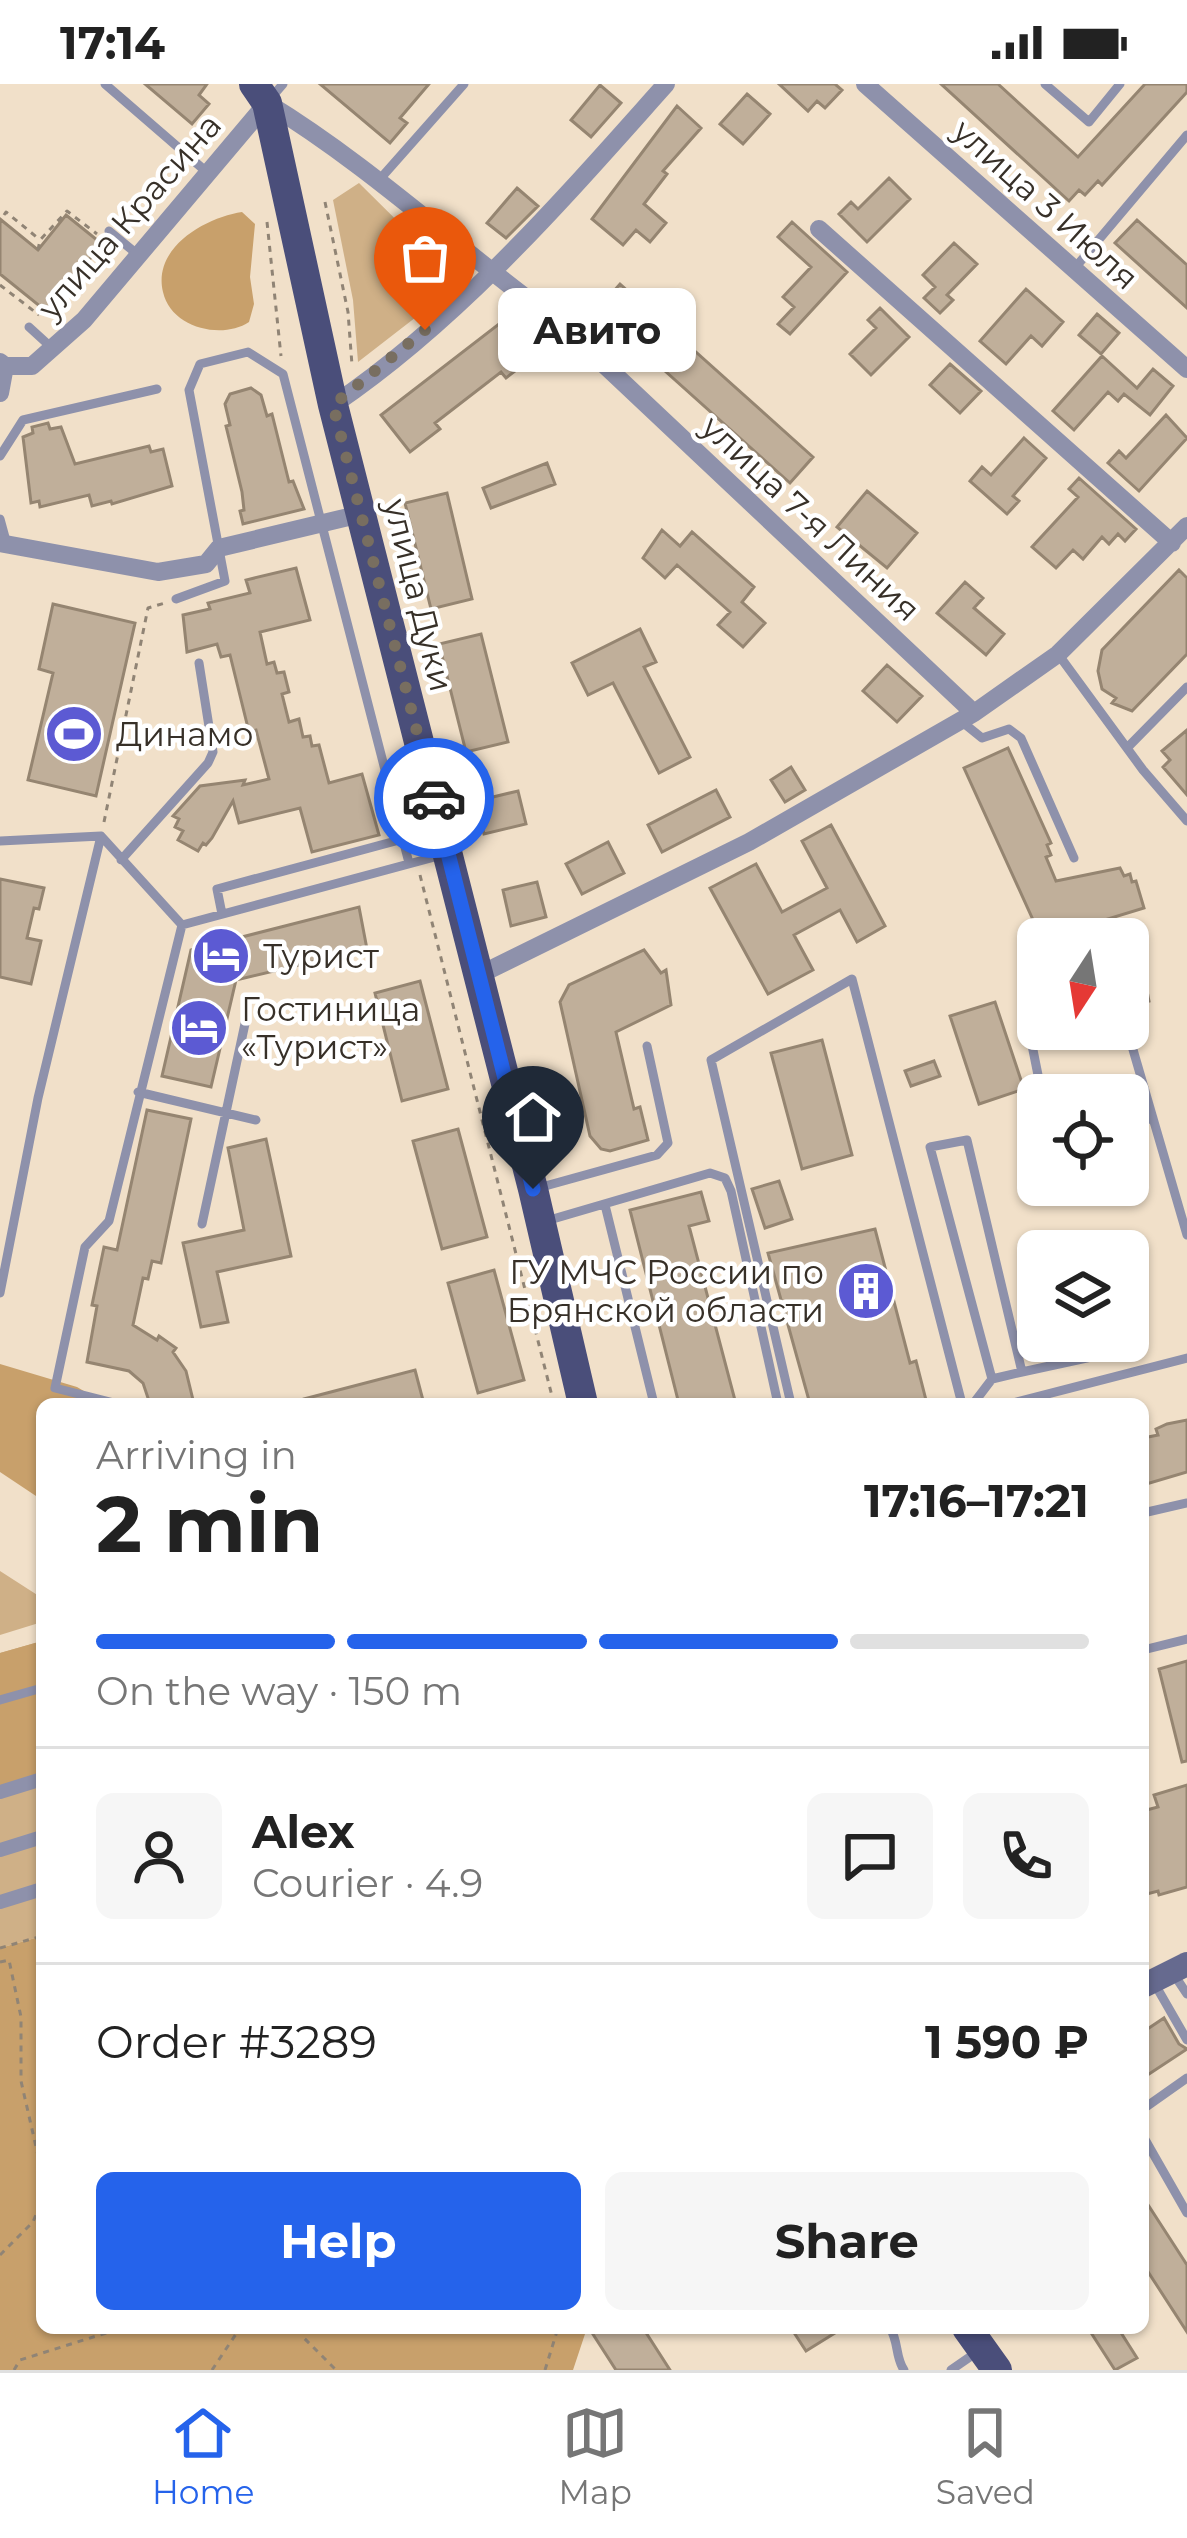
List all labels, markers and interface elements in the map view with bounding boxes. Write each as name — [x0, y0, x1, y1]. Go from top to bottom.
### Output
text: 17:14 — [60, 15, 165, 70]
street label: улица Красина — [28, 105, 229, 328]
street label: улица 3 Июля — [944, 110, 1147, 298]
pin — [374, 207, 476, 330]
icon: bag — [392, 225, 458, 291]
callout: Авито — [497, 288, 695, 372]
text: Авито — [533, 306, 661, 354]
street label: улица 7-я Линия — [693, 406, 928, 629]
street label: улица Дуки — [376, 494, 462, 695]
sports icon: Динамо — [43, 703, 105, 765]
place label: Динамо — [116, 714, 253, 754]
courier — [374, 738, 494, 858]
icon: car — [401, 765, 467, 831]
north arrow — [1017, 918, 1149, 1050]
map controls — [1017, 918, 1149, 1362]
hotel icon: Турист — [190, 925, 252, 987]
place label: Турист — [263, 936, 379, 976]
place label: Гостиница «Турист» — [241, 989, 420, 1067]
hotel icon: Гостиница «Турист» — [168, 997, 230, 1059]
pin — [482, 1066, 584, 1189]
button: locate — [1017, 1074, 1149, 1206]
icon: home — [500, 1084, 566, 1150]
button: layers — [1017, 1230, 1149, 1362]
place label: ГУ МЧС России по Брянской области — [507, 1252, 824, 1330]
building icon: ГУ МЧС России по Брянской области — [835, 1260, 897, 1322]
text: Arriving in — [96, 1431, 297, 1479]
text: 17:16–17:21 — [864, 1473, 1089, 1528]
text: 2 min — [96, 1476, 323, 1572]
text: On the way · 150 m — [96, 1667, 462, 1715]
button: person — [96, 1793, 222, 1919]
button: chat — [807, 1793, 933, 1919]
button: phone — [963, 1793, 1089, 1919]
text: Alex — [252, 1804, 355, 1859]
text: Courier · 4.9 — [252, 1859, 483, 1907]
text: Order #3289 — [96, 2014, 377, 2069]
text: 1 590 ₽ — [925, 2014, 1089, 2069]
button: Help — [96, 2172, 581, 2310]
button: Share — [605, 2172, 1089, 2310]
tab: Home — [152, 2400, 254, 2512]
tab: Map — [558, 2400, 632, 2512]
tab: Saved — [936, 2400, 1035, 2512]

